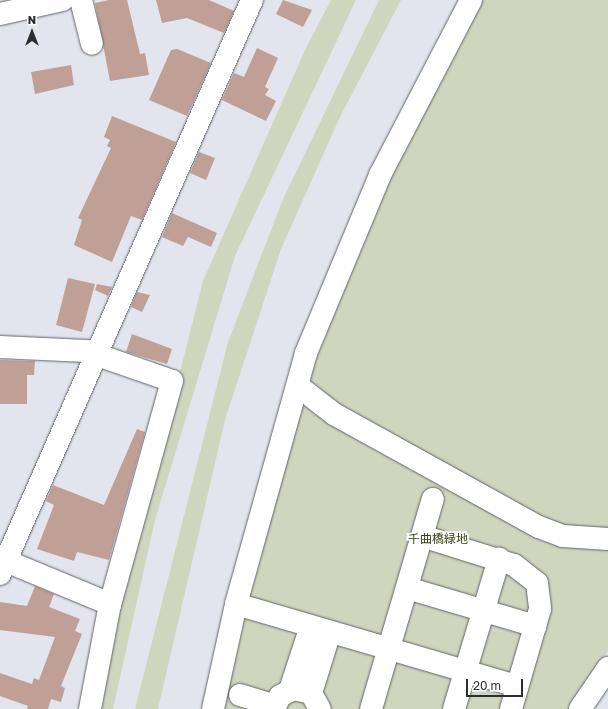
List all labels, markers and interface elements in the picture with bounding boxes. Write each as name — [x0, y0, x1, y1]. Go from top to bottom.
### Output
north arrow — [12, 12, 52, 52]
text: N — [28, 13, 36, 26]
park label: 千曲橋緑地 — [408, 532, 468, 546]
scale bar — [468, 671, 525, 697]
text: 20 m — [473, 678, 501, 693]

